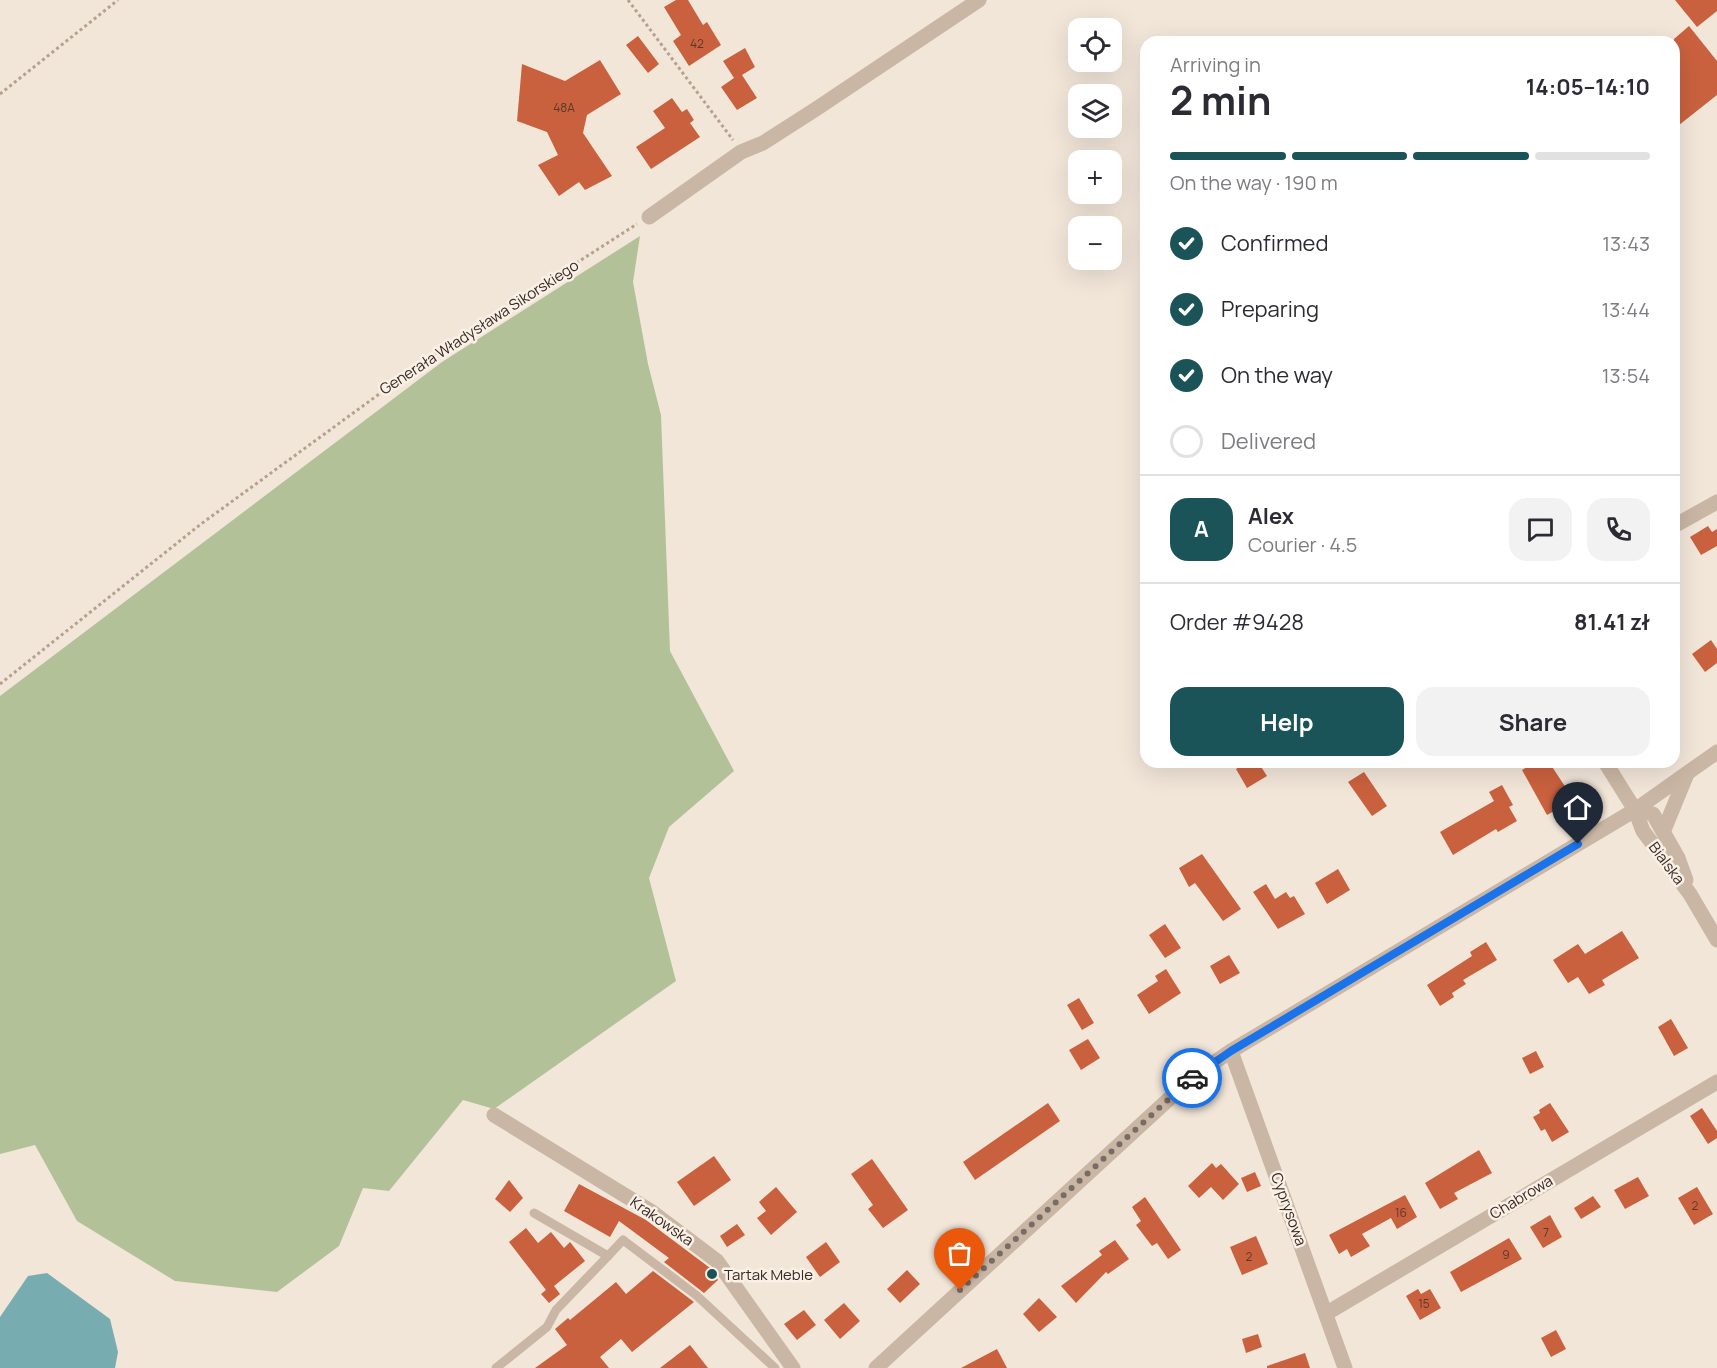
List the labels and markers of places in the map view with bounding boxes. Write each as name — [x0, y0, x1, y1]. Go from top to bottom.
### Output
pin — [1552, 782, 1603, 844]
pin — [934, 1228, 985, 1290]
place label: Tartak Meble — [724, 1264, 813, 1285]
marker: Tartak Meble — [705, 1267, 719, 1281]

